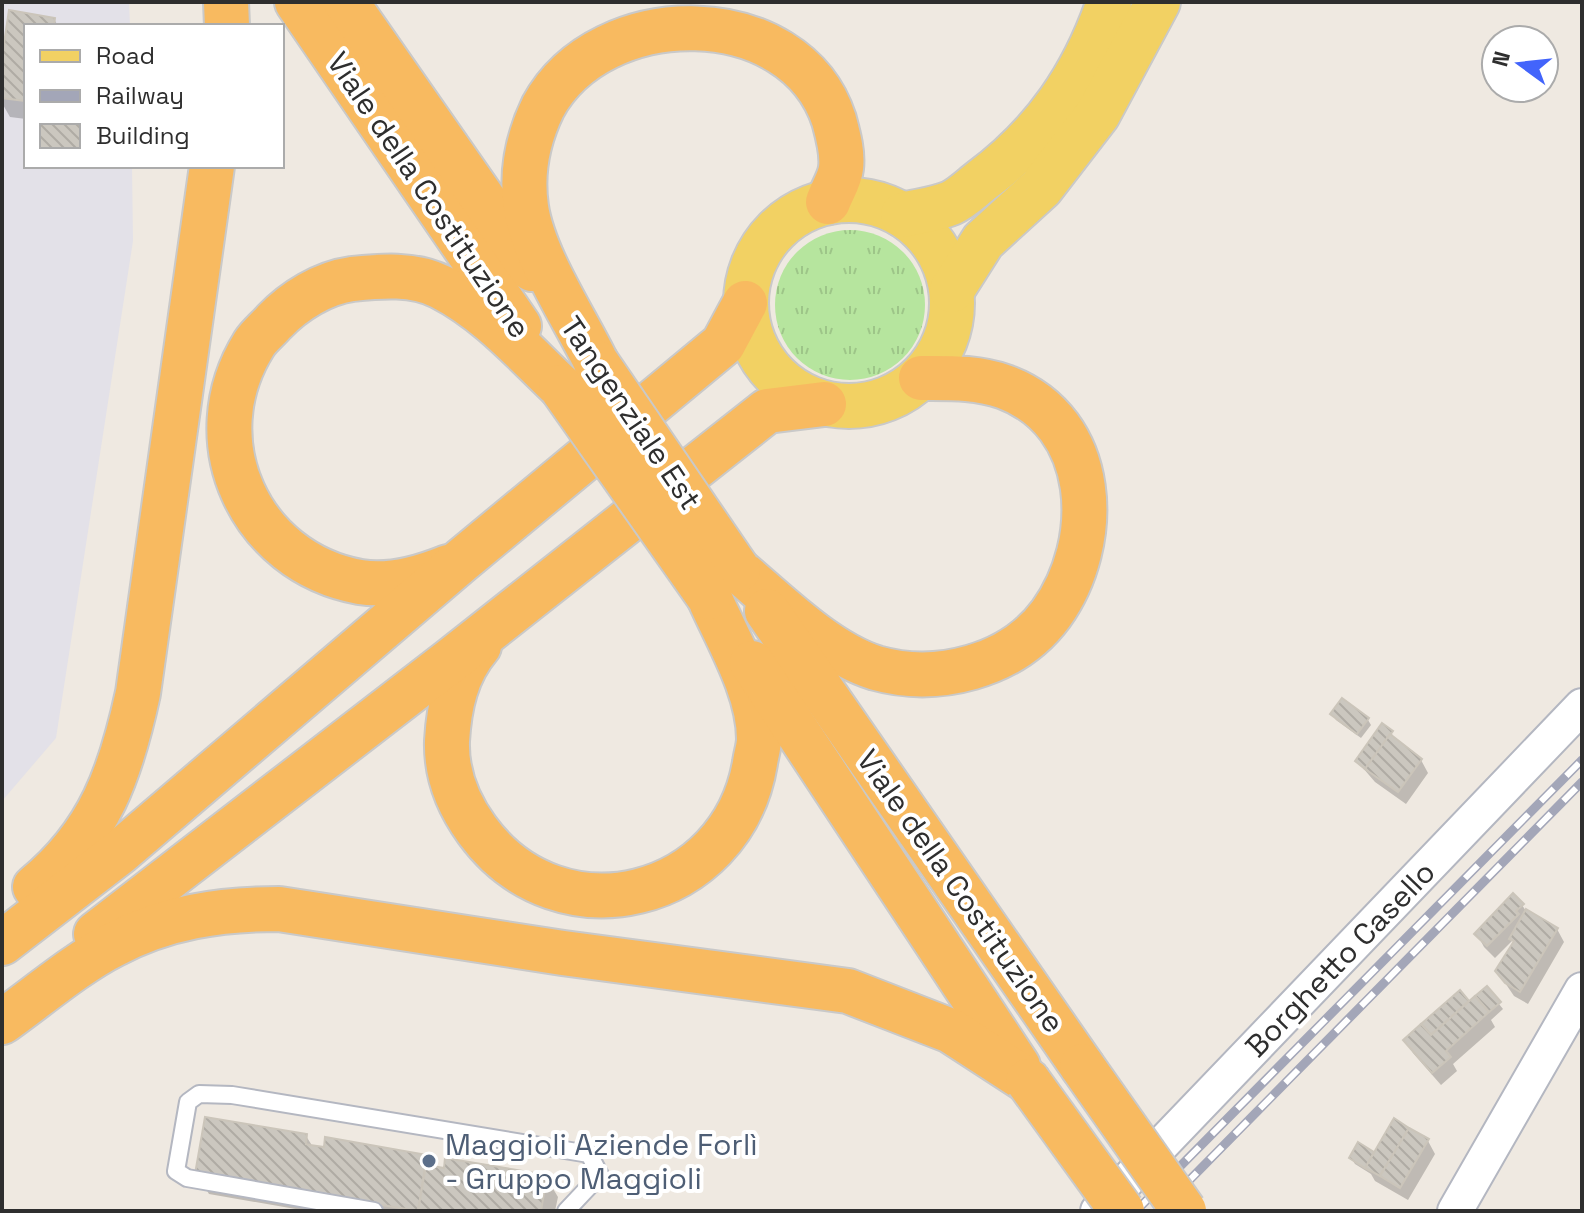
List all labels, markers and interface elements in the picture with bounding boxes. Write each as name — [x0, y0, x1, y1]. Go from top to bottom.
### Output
legend — [24, 24, 284, 168]
north arrow — [1480, 24, 1560, 104]
text: Road — [96, 40, 155, 71]
street label: Viale della Costituzione — [319, 44, 539, 346]
text: N — [1485, 48, 1516, 70]
text: Railway — [96, 80, 184, 111]
text: Building — [96, 120, 190, 151]
street label: Tangenziale Est — [552, 309, 710, 517]
street label: Viale della Costituzione — [848, 742, 1074, 1040]
street label: Borghetto Casello — [1237, 853, 1443, 1065]
place label: Maggioli Aziende Forlì - Gruppo Maggioli — [445, 1125, 758, 1198]
marker: Maggioli Aziende Forlì - Gruppo Maggioli — [420, 1152, 438, 1170]

